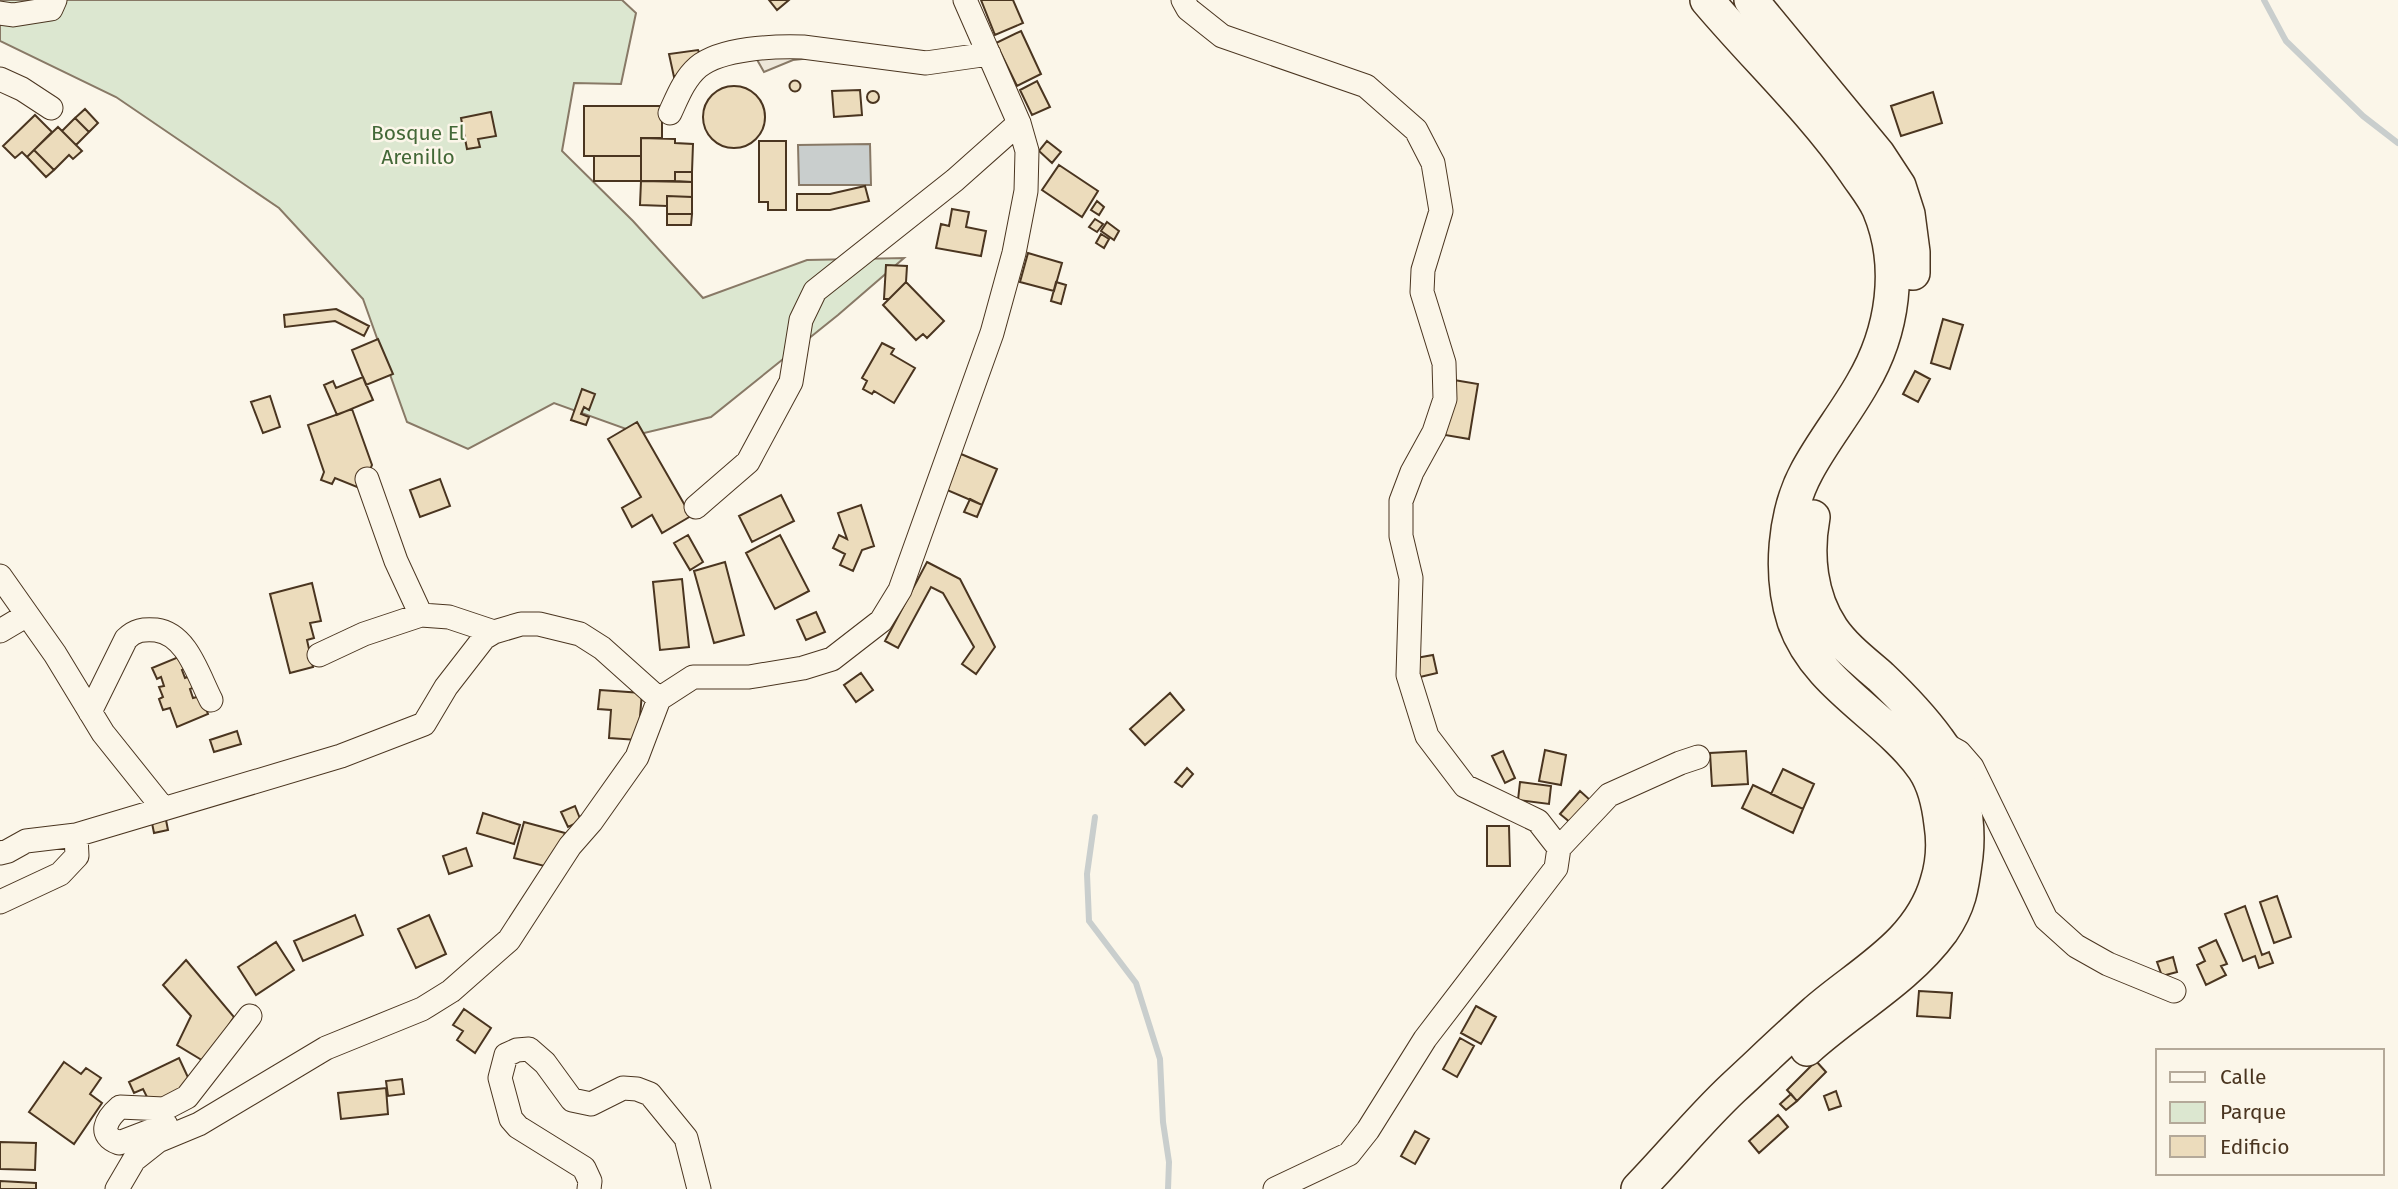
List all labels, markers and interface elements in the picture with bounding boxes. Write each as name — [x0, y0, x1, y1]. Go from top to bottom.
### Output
park label: Bosque El Arenillo — [371, 120, 465, 170]
legend — [2156, 1049, 2384, 1175]
text: Calle — [2220, 1064, 2266, 1090]
text: Parque — [2220, 1099, 2286, 1125]
text: Edificio — [2220, 1134, 2290, 1160]

